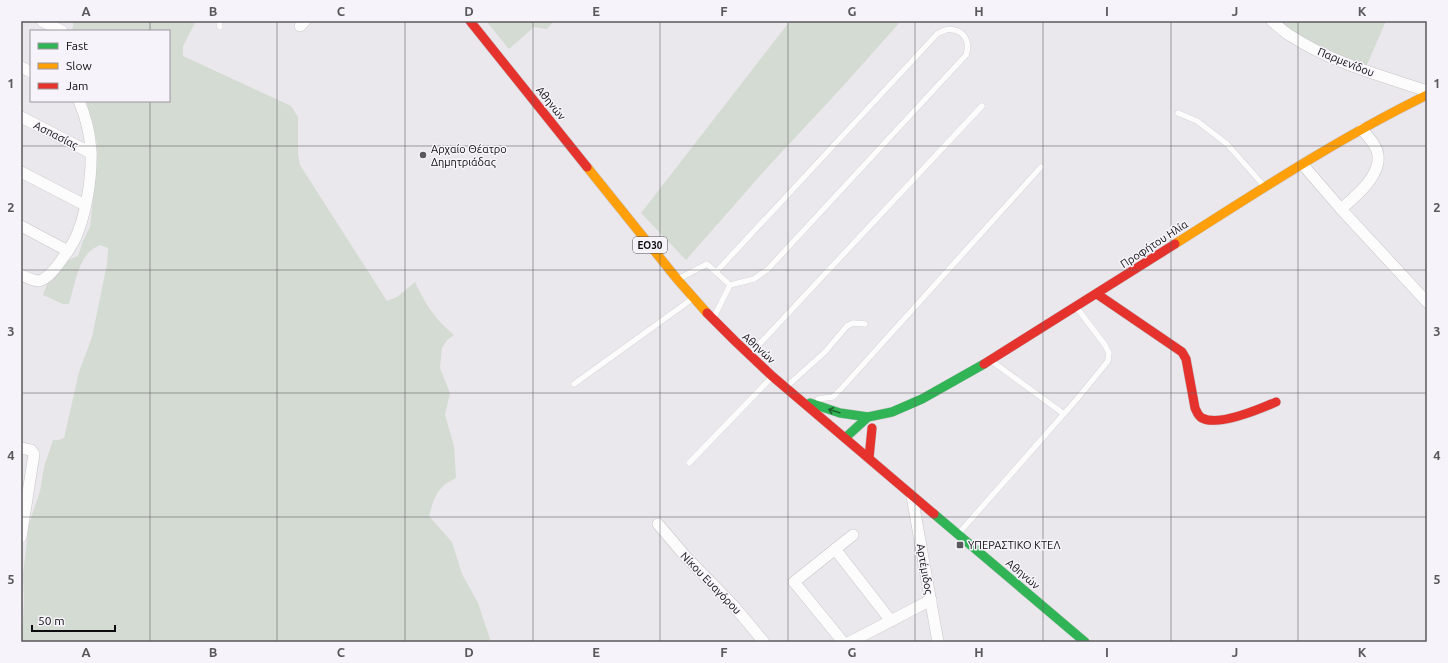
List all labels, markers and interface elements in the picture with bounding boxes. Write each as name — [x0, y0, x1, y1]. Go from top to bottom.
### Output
text: A — [81, 4, 91, 18]
text: B — [209, 4, 218, 18]
text: C — [337, 4, 346, 18]
text: D — [464, 4, 474, 18]
text: E — [592, 4, 600, 18]
text: F — [720, 4, 728, 18]
text: G — [848, 4, 857, 18]
text: H — [974, 4, 984, 18]
text: I — [1105, 4, 1109, 18]
text: J — [1232, 4, 1238, 18]
text: K — [1358, 4, 1367, 18]
legend — [30, 30, 170, 102]
text: Fast — [66, 39, 88, 52]
street label: Παρμενίδου — [1316, 45, 1376, 79]
text: Slow — [66, 59, 92, 72]
text: 1 — [7, 76, 15, 90]
text: 1 — [1433, 76, 1441, 90]
text: Jam — [66, 79, 88, 92]
street label: Αθηνών — [534, 84, 569, 123]
street label: Ασπασίας — [31, 119, 80, 152]
place label: Αρχαίο Θέατρο Δημητριάδας — [431, 143, 507, 169]
marker: Αρχαίο Θέατρο Δημητριάδας — [418, 150, 428, 160]
text: 2 — [7, 200, 15, 214]
text: 2 — [1433, 200, 1441, 214]
street label: Προφήτου Ηλία — [1118, 218, 1190, 270]
road number: ΕΟ30 — [633, 237, 667, 253]
text: 3 — [7, 324, 15, 338]
text: 3 — [1433, 324, 1441, 338]
street label: Αθηνών — [740, 330, 778, 366]
one-way arrow — [828, 406, 840, 414]
text: 4 — [7, 448, 15, 462]
text: 4 — [1433, 448, 1441, 462]
place label: ΥΠΕΡΑΣΤΙΚΟ ΚΤΕΛ — [968, 539, 1060, 551]
marker: ΥΠΕΡΑΣΤΙΚΟ ΚΤΕΛ — [955, 540, 965, 550]
street label: Αρτέμιδος — [914, 543, 935, 595]
street label: Νίκου Ευαγόρου — [678, 549, 744, 617]
street label: Αθηνών — [1004, 557, 1043, 592]
text: 5 — [7, 572, 15, 586]
text: 5 — [1433, 572, 1441, 586]
scale bar — [32, 607, 115, 633]
text: 50 m — [38, 614, 65, 627]
text: A — [81, 645, 91, 659]
text: B — [209, 645, 218, 659]
text: C — [337, 645, 346, 659]
text: D — [464, 645, 474, 659]
text: E — [592, 645, 600, 659]
text: F — [720, 645, 728, 659]
text: G — [848, 645, 857, 659]
text: H — [974, 645, 984, 659]
text: I — [1105, 645, 1109, 659]
text: J — [1232, 645, 1238, 659]
text: K — [1358, 645, 1367, 659]

